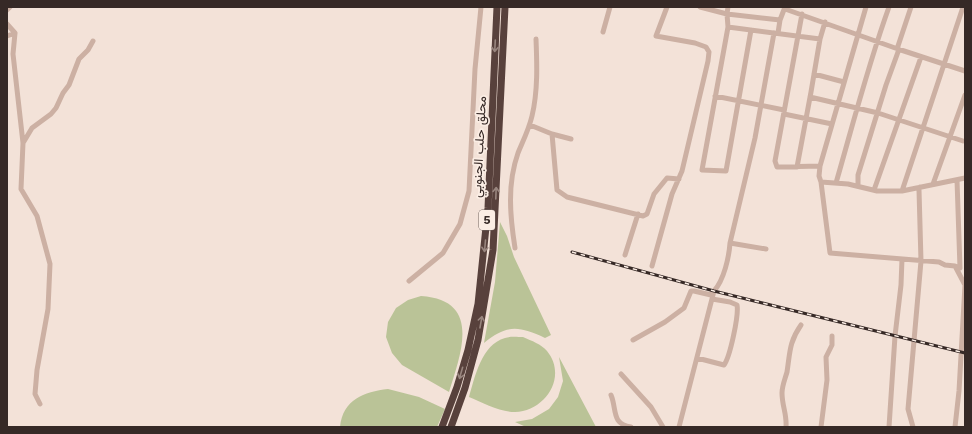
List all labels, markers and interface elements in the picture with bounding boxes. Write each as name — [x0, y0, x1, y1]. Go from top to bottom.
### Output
one-way arrow — [492, 39, 499, 52]
street label: محلق حلب الجنوبي — [469, 96, 492, 198]
one-way arrow — [492, 187, 500, 200]
road number: 5 — [479, 210, 495, 230]
one-way arrow — [481, 239, 488, 252]
one-way arrow — [478, 316, 486, 329]
one-way arrow — [457, 366, 464, 379]

